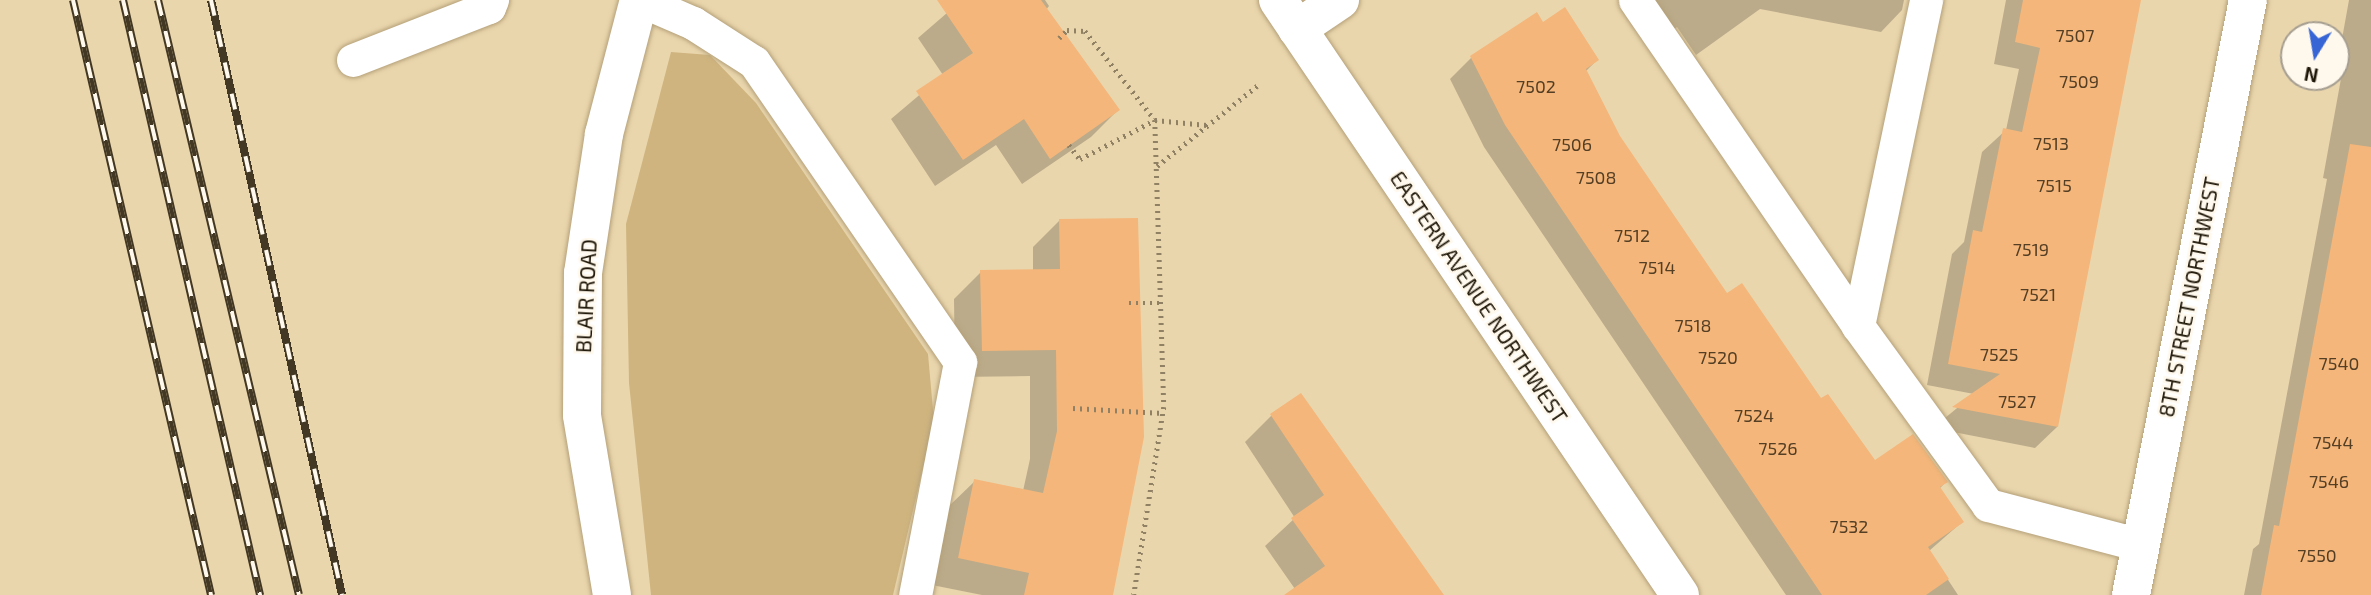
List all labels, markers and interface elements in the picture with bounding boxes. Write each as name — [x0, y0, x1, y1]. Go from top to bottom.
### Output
north arrow — [2280, 21, 2350, 91]
house number: 7507 — [2056, 24, 2094, 46]
text: N — [2302, 63, 2320, 88]
house number: 7509 — [2059, 70, 2099, 92]
house number: 7502 — [1516, 75, 1556, 97]
house number: 7513 — [2033, 132, 2069, 154]
house number: 7506 — [1552, 133, 1592, 155]
street label: EASTERN AVENUE NORTHWEST — [1385, 166, 1573, 428]
house number: 7508 — [1576, 166, 1616, 188]
house number: 7515 — [2036, 174, 2072, 196]
street label: 8TH STREET NORTHWEST — [2153, 175, 2225, 419]
house number: 7512 — [1614, 224, 1650, 246]
street label: BLAIR ROAD — [570, 238, 602, 354]
house number: 7519 — [2013, 238, 2049, 260]
house number: 7514 — [1638, 256, 1676, 278]
house number: 7521 — [2020, 283, 2056, 305]
house number: 7518 — [1675, 314, 1711, 336]
house number: 7525 — [1980, 343, 2018, 365]
house number: 7520 — [1698, 346, 1738, 368]
house number: 7540 — [2319, 352, 2359, 374]
house number: 7527 — [1998, 390, 2036, 412]
house number: 7524 — [1734, 404, 1774, 426]
house number: 7544 — [2312, 431, 2354, 453]
house number: 7526 — [1758, 437, 1798, 459]
house number: 7546 — [2309, 470, 2349, 492]
house number: 7532 — [1830, 515, 1868, 537]
house number: 7550 — [2297, 544, 2337, 566]

